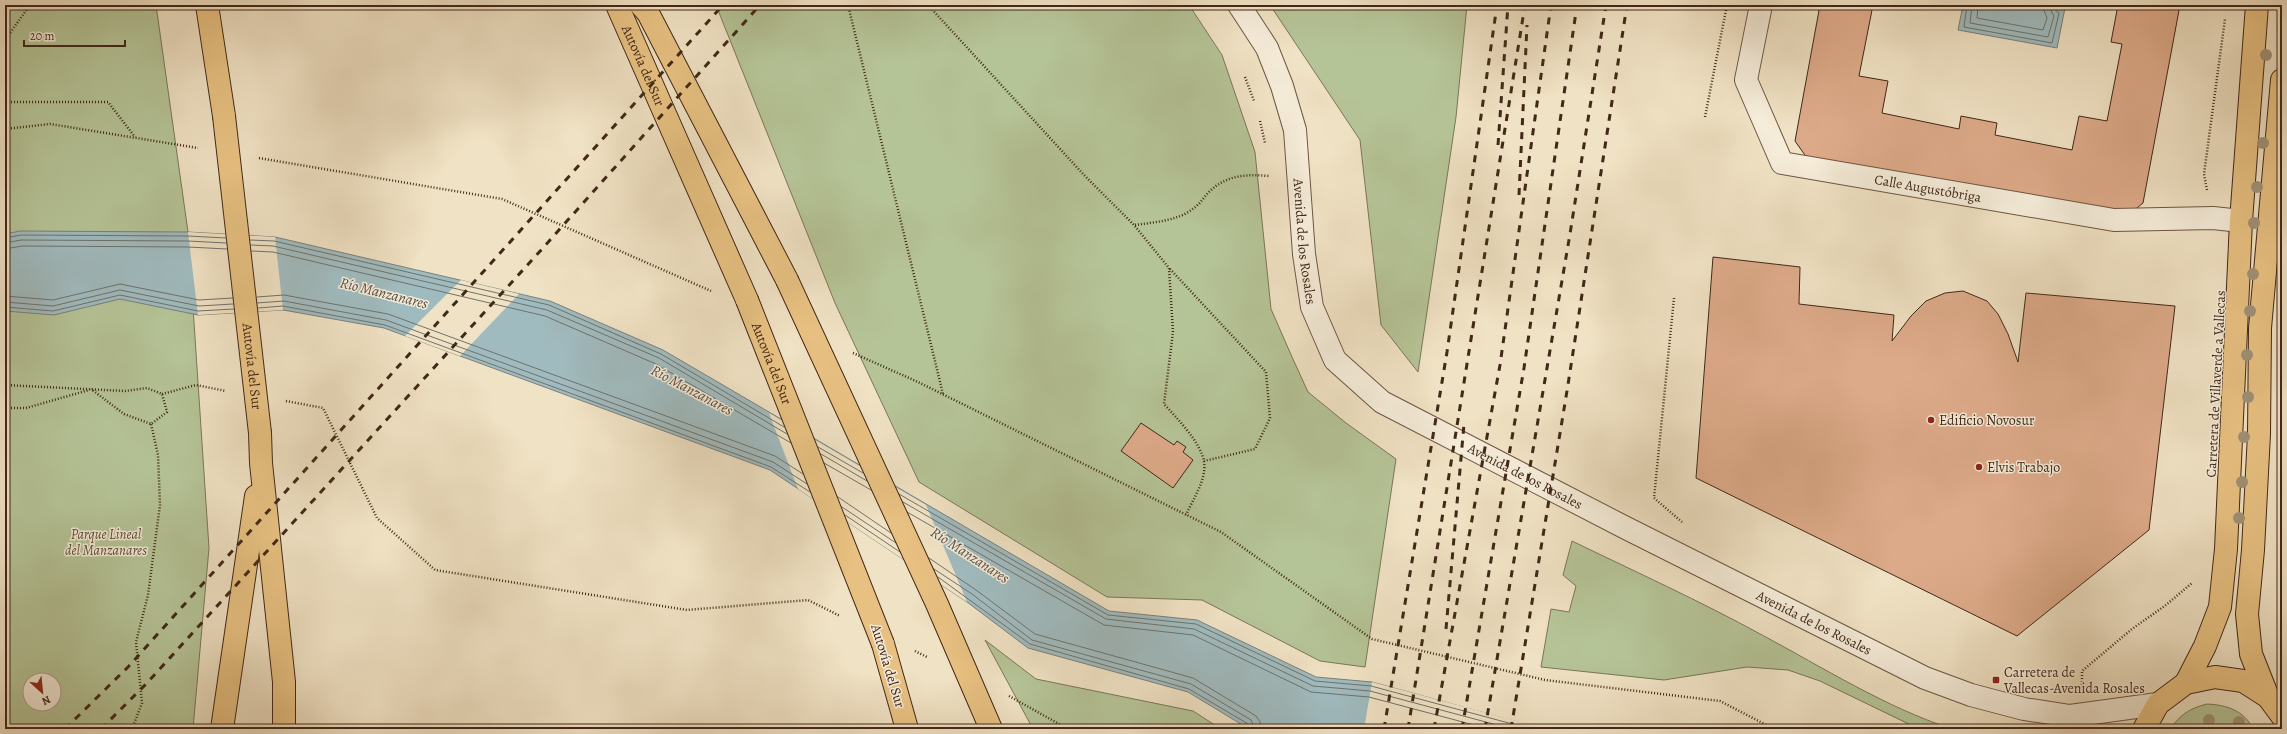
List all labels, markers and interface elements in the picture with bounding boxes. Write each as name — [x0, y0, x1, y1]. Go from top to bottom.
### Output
street label: Autovía del Sur — [617, 21, 670, 109]
scale bar — [24, 22, 125, 48]
text: 20 m — [30, 28, 54, 44]
street label: Calle Augustóbriga — [1873, 170, 1983, 207]
street label: Avenida de los Rosales — [1289, 177, 1321, 306]
water label: Río Manzanares — [338, 272, 430, 314]
street label: Carretera de Villaverde a Vallecas — [2202, 290, 2230, 478]
street label: Autovía del Sur — [747, 318, 797, 408]
street label: Autovía del Sur — [238, 321, 267, 411]
water label: Río Manzanares — [647, 360, 737, 420]
place label: Edificio Novosur — [1939, 411, 2035, 430]
marker: Edificio Novosur — [1926, 415, 1936, 425]
street label: Avenida de los Rosales — [1464, 438, 1586, 513]
place label: Elvis Trabajo — [1987, 458, 2060, 477]
marker: Elvis Trabajo — [1974, 462, 1984, 472]
water label: Río Manzanares — [927, 522, 1013, 588]
park label: Parque Lineal del Manzanares — [65, 525, 147, 560]
street label: Avenida de los Rosales — [1752, 585, 1875, 659]
street label: Autovía del Sur — [866, 621, 910, 711]
place label: Carretera de Vallecas-Avenida Rosales — [2003, 663, 2145, 698]
north arrow — [22, 672, 62, 712]
marker: Carretera de Vallecas-Avenida Rosales — [1991, 675, 2001, 685]
text: N — [39, 692, 53, 709]

